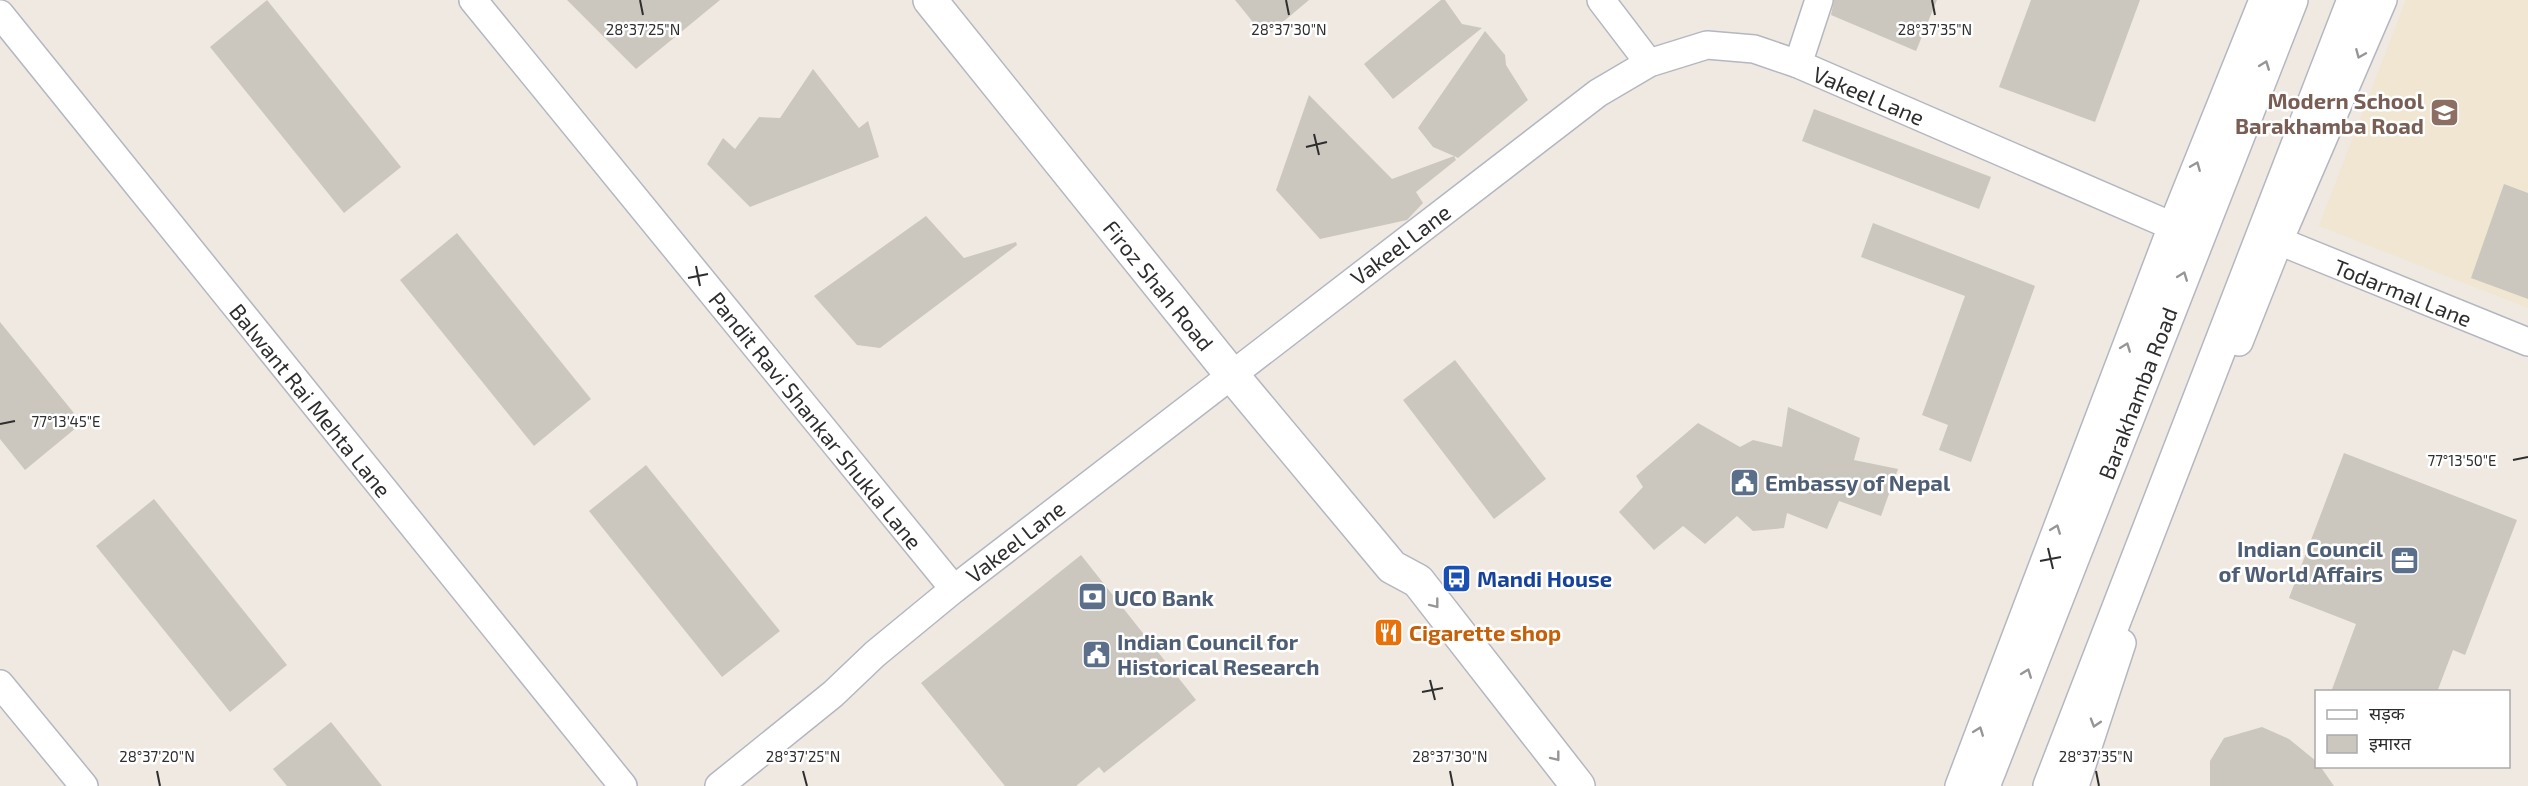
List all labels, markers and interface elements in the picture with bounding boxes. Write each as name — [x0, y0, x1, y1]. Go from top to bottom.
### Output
text: 28°37'25"N — [606, 20, 680, 38]
text: 28°37'30"N — [1251, 20, 1327, 38]
text: 28°37'35"N — [1898, 20, 1972, 38]
one-way arrow — [2355, 47, 2367, 58]
street label: Vakeel Lane — [1810, 60, 1928, 130]
one-way arrow — [2258, 60, 2270, 71]
place label: Modern School Barakhamba Road — [2235, 87, 2425, 138]
school or university icon: Modern School Barakhamba Road — [2429, 97, 2461, 129]
one-way arrow — [2189, 161, 2202, 171]
street label: Vakeel Lane — [1345, 198, 1455, 290]
street label: Firoz Shah Road — [1099, 215, 1219, 355]
street label: Todarmal Lane — [2330, 252, 2476, 332]
one-way arrow — [2176, 271, 2188, 282]
street label: Pandit Ravi Shankar Shukla Lane — [704, 286, 928, 554]
street label: Balwant Rai Mehta Lane — [225, 298, 397, 502]
street label: Barakhamba Road — [2092, 303, 2182, 483]
one-way arrow — [2119, 342, 2131, 353]
text: 77°13'45"E — [32, 412, 100, 430]
text: 77°13'50"E — [2427, 451, 2497, 469]
public building icon: Embassy of Nepal — [1728, 466, 1760, 498]
place label: Embassy of Nepal — [1765, 469, 1951, 496]
street label: Vakeel Lane — [960, 494, 1070, 588]
one-way arrow — [2049, 525, 2062, 535]
place label: Indian Council of World Affairs — [2218, 535, 2384, 586]
office icon: Indian Council of World Affairs — [2388, 545, 2420, 577]
bus stop icon: Mandi House — [1440, 562, 1472, 594]
place label: Mandi House — [1477, 565, 1612, 591]
bank icon: UCO Bank — [1077, 581, 1109, 613]
place label: UCO Bank — [1114, 584, 1215, 610]
one-way arrow — [1428, 597, 1439, 608]
restaurant icon: Cigarette shop — [1372, 616, 1404, 648]
place label: Cigarette shop — [1409, 619, 1561, 645]
place label: Indian Council for Historical Research — [1117, 628, 1319, 679]
public building icon: Indian Council for Historical Research — [1080, 638, 1112, 670]
one-way arrow — [2020, 668, 2033, 679]
legend — [2315, 690, 2510, 768]
text: सड़क — [2369, 702, 2406, 724]
one-way arrow — [2090, 717, 2102, 728]
one-way arrow — [1972, 727, 1985, 737]
text: इमारत — [2369, 732, 2412, 754]
text: 28°37'20"N — [119, 747, 195, 765]
text: 28°37'25"N — [766, 747, 840, 765]
text: 28°37'30"N — [1412, 747, 1488, 765]
text: 28°37'35"N — [2059, 747, 2133, 765]
one-way arrow — [1548, 750, 1559, 761]

